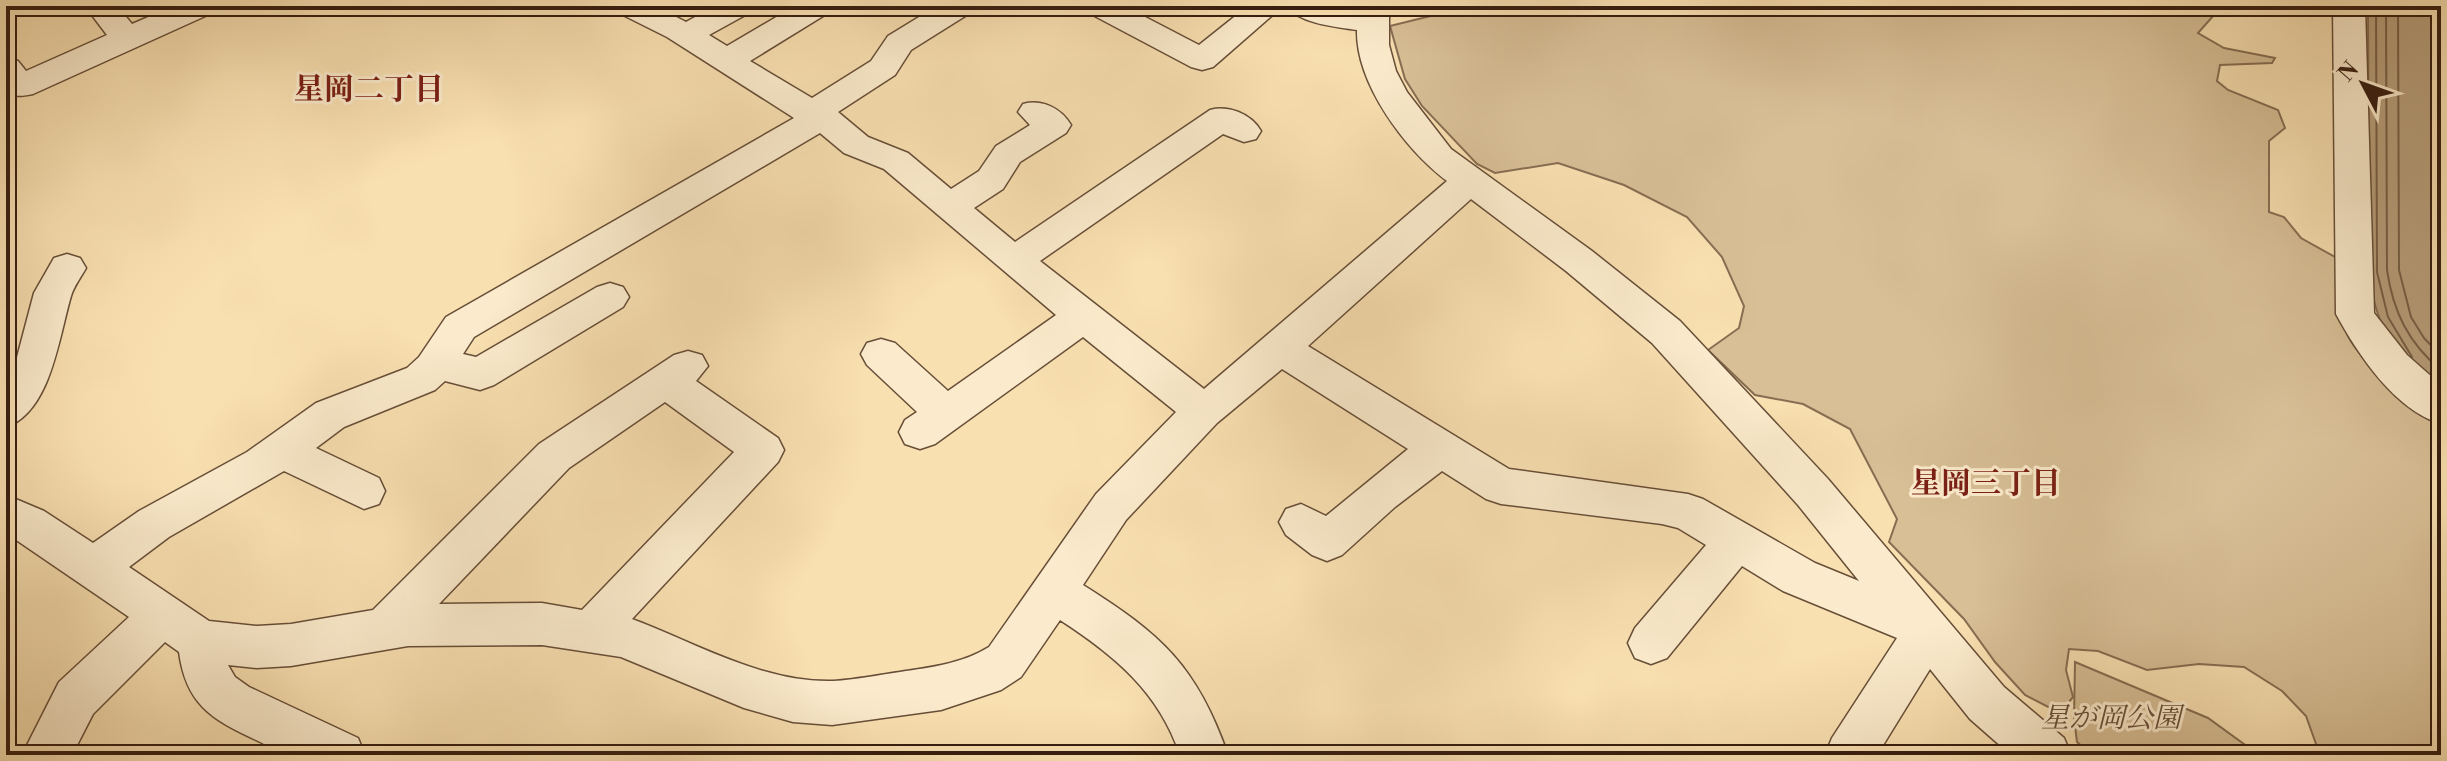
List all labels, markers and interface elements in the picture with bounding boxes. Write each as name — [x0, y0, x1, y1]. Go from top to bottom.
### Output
north arrow — [2323, 44, 2403, 124]
text: N — [2333, 56, 2365, 87]
district label: 星岡二丁目 — [294, 71, 444, 109]
district label: 星岡三丁目 — [1911, 465, 2061, 503]
park label: 星が岡公園 — [2041, 701, 2185, 736]

